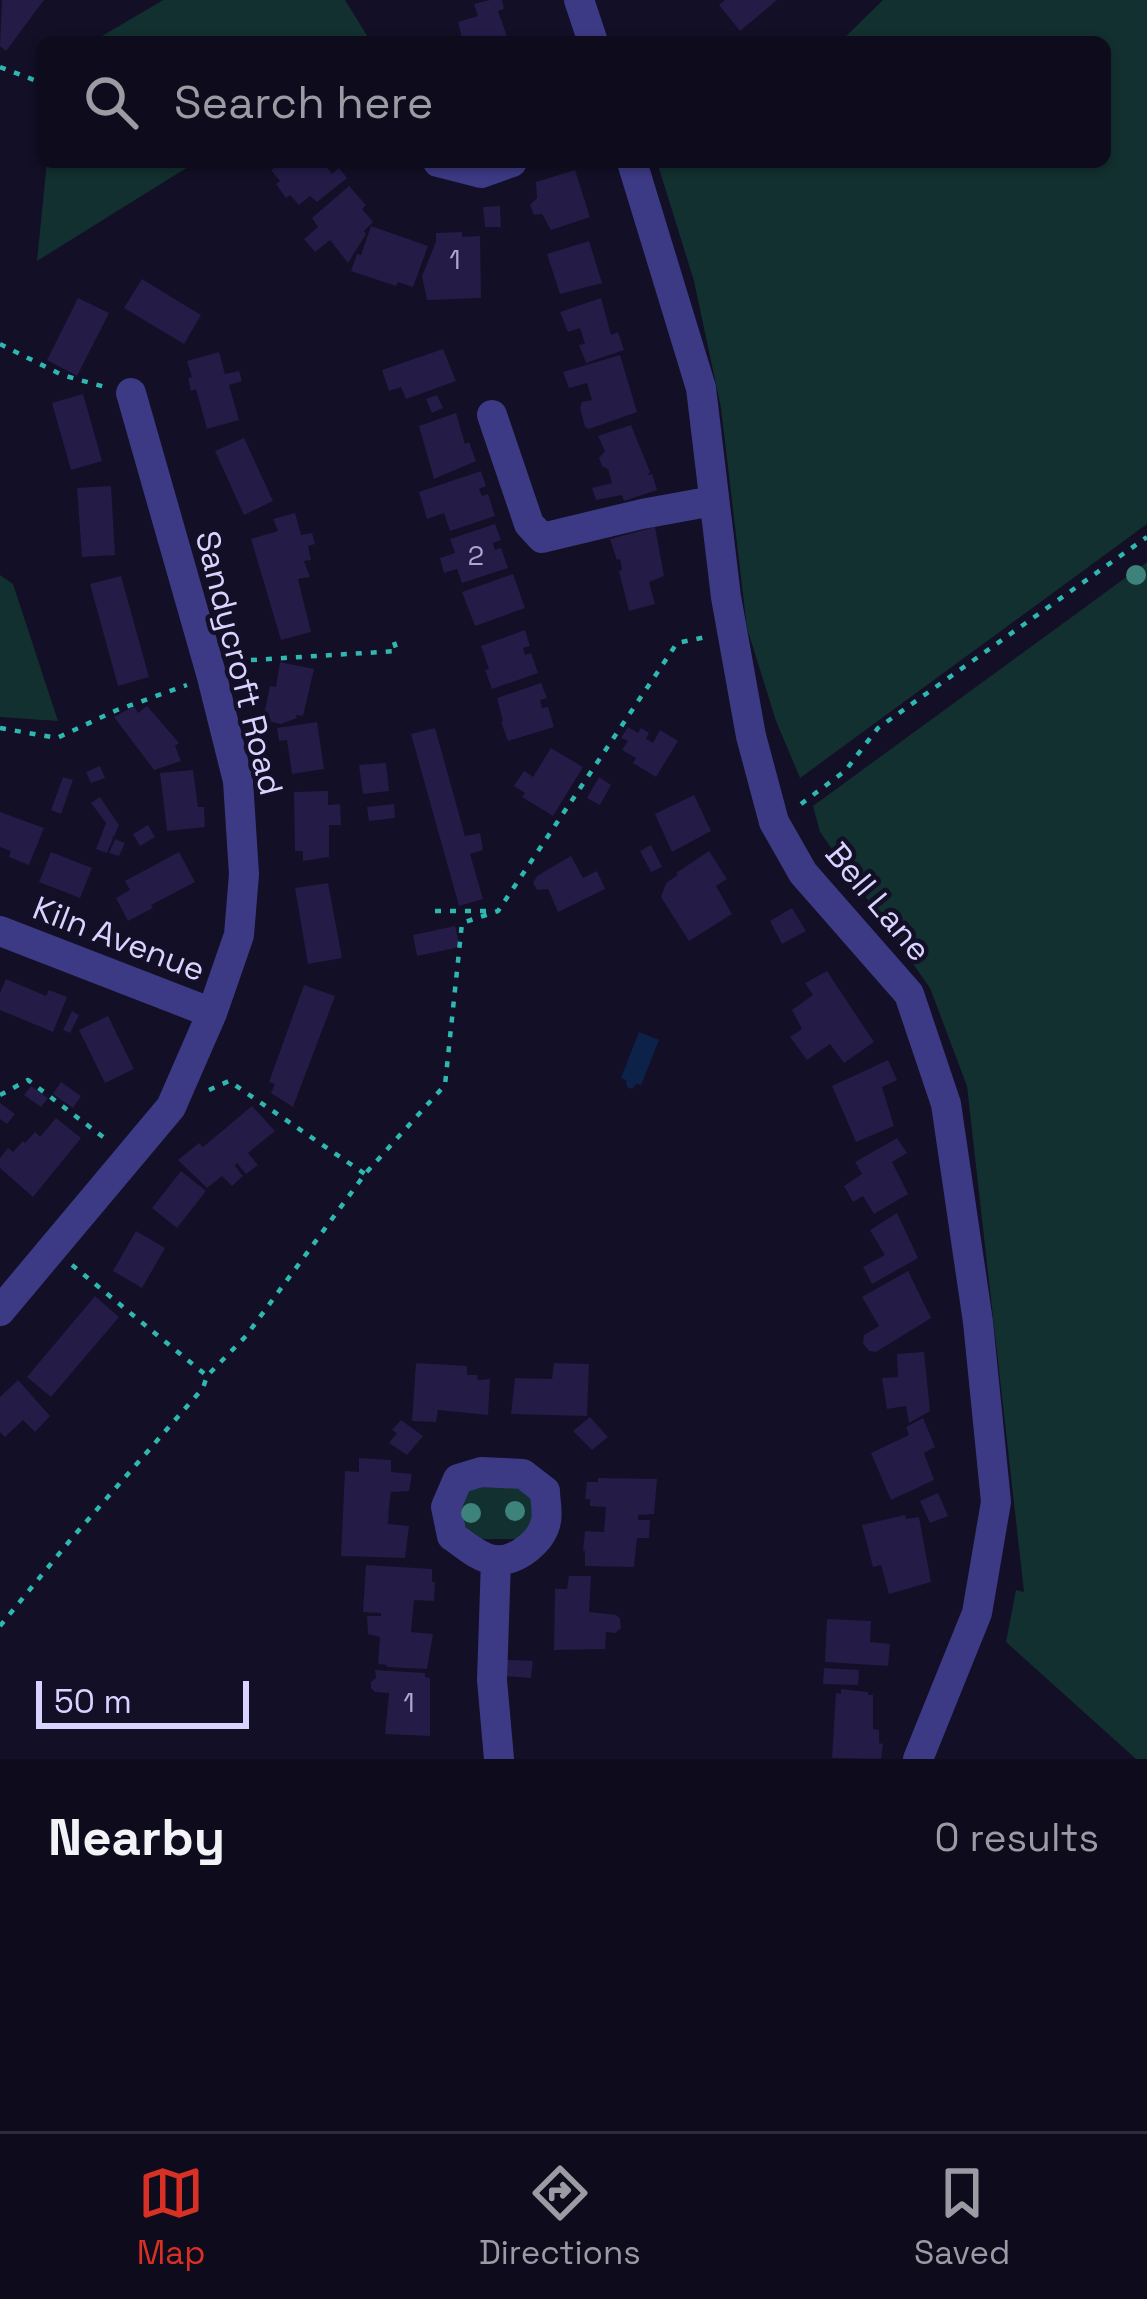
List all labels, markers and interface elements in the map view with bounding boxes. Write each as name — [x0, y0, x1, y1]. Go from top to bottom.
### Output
search box — [36, 36, 1111, 168]
icon: search — [78, 69, 144, 135]
text: Search here — [174, 74, 433, 131]
house number: 1 — [449, 242, 461, 277]
street label: Sandycroft Road — [186, 526, 292, 800]
house number: 2 — [468, 538, 484, 573]
street label: Bell Lane — [816, 834, 940, 970]
street label: Kiln Avenue — [27, 887, 211, 991]
scale bar — [36, 1675, 249, 1728]
text: 50 m — [54, 1681, 132, 1723]
house number: 1 — [403, 1685, 415, 1720]
text: Nearby — [48, 1805, 225, 1870]
text: 0 results — [934, 1813, 1099, 1862]
tab: Map — [137, 2160, 205, 2274]
tab: Directions — [479, 2160, 641, 2274]
tab: Saved — [914, 2160, 1010, 2274]

